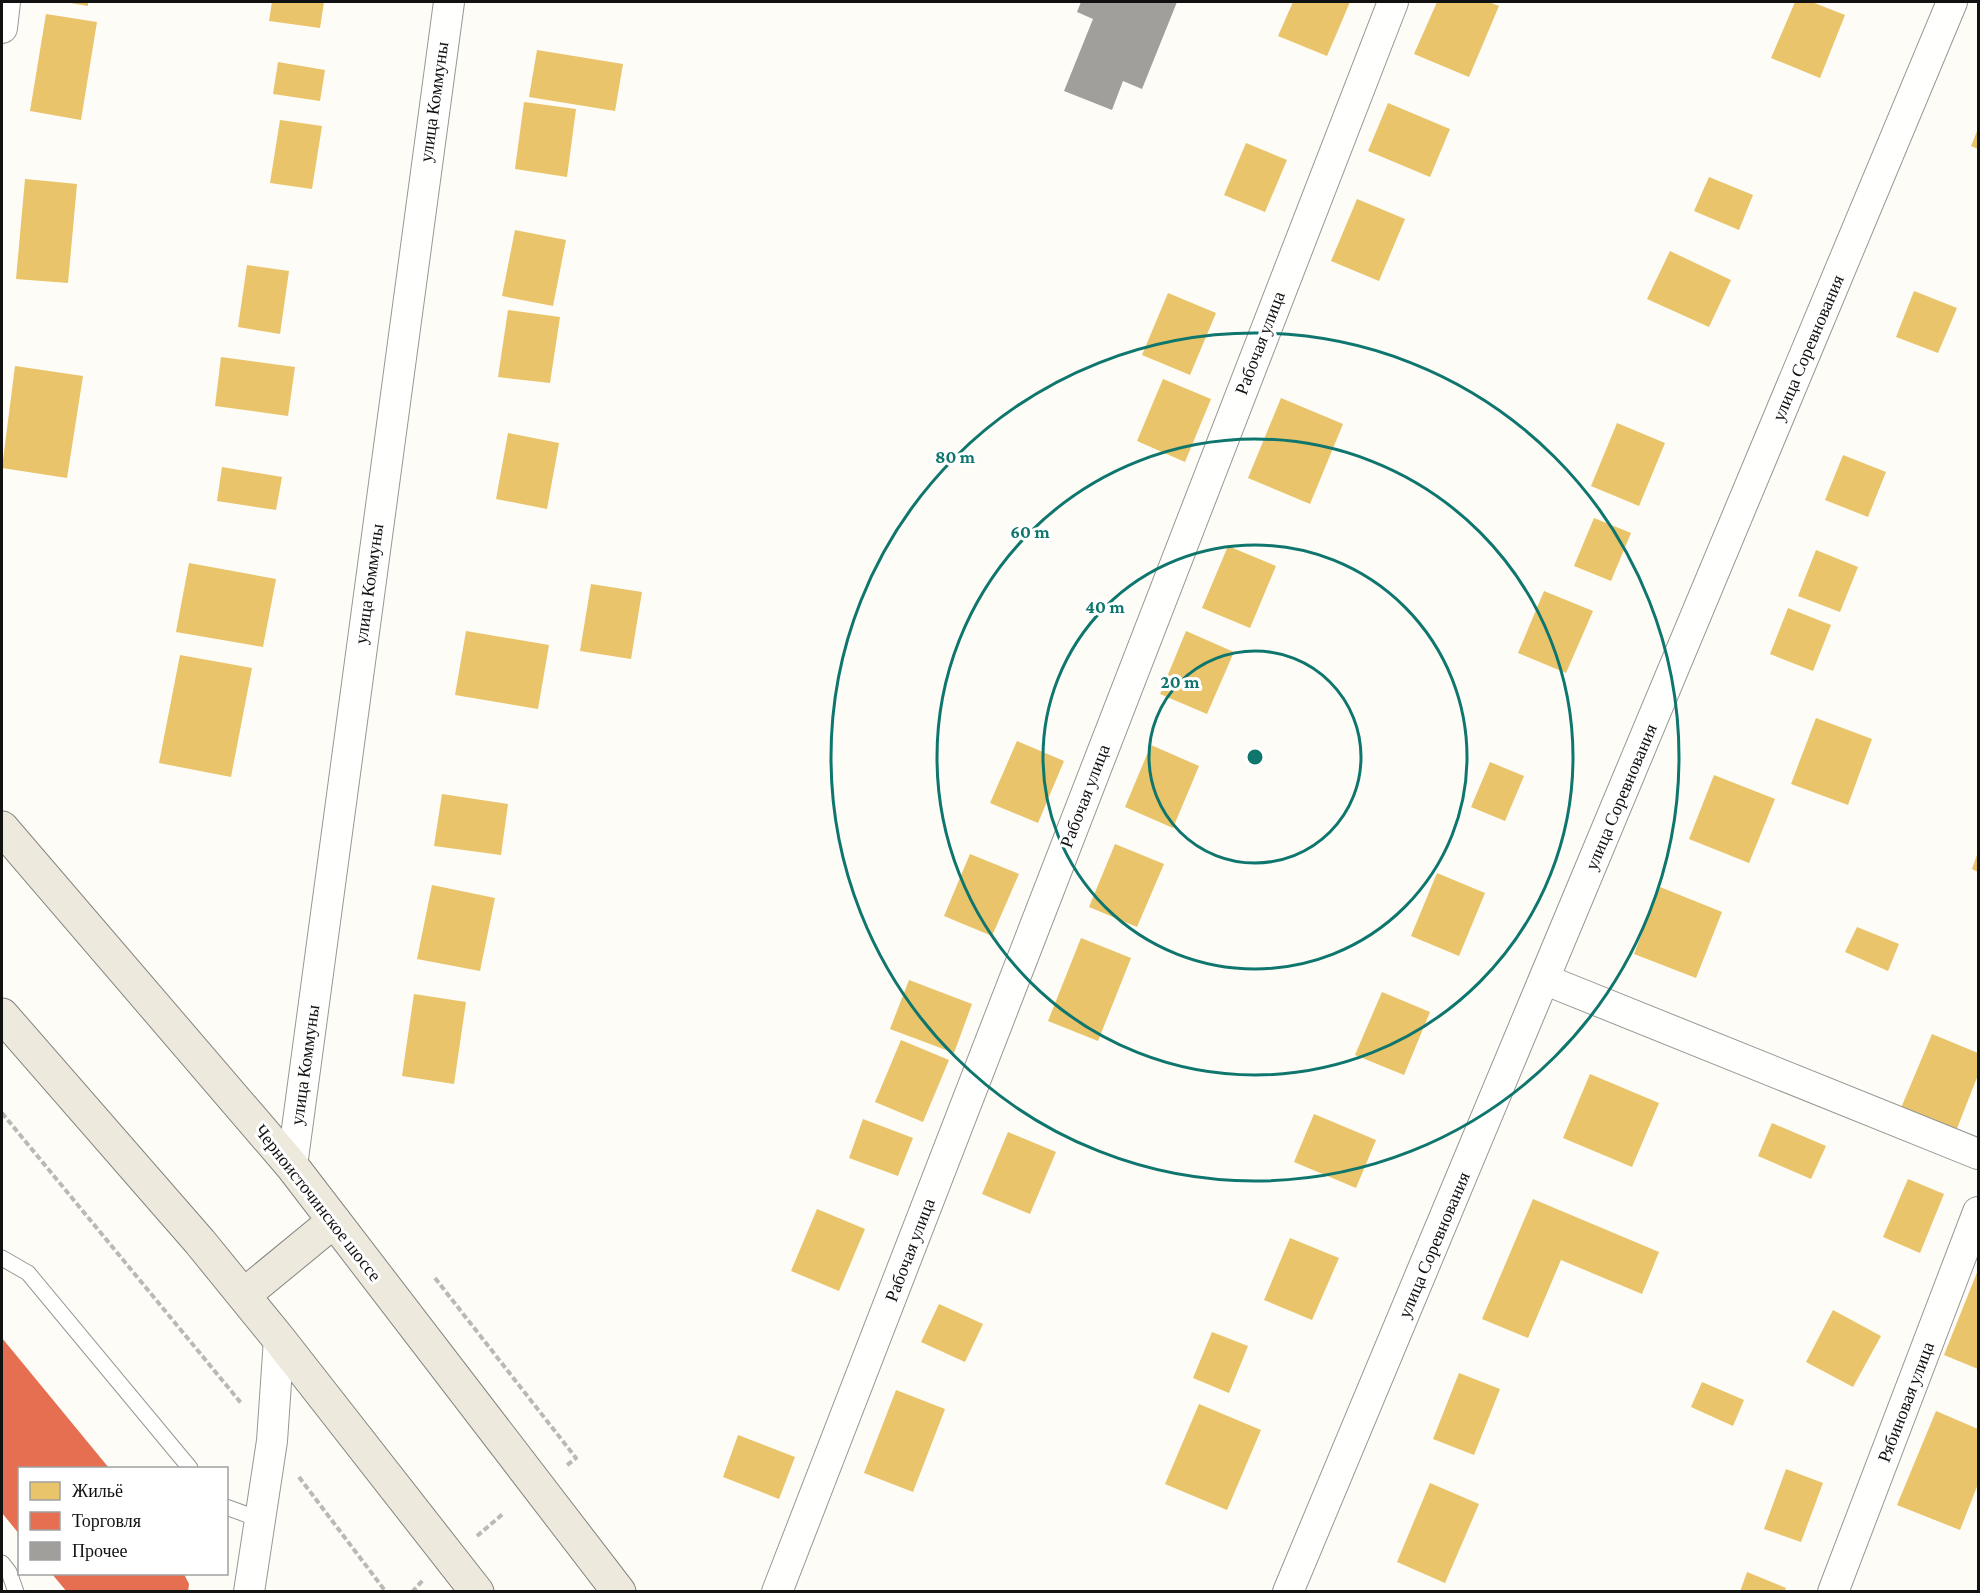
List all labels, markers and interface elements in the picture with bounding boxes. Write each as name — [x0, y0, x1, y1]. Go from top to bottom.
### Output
street label: улица Коммуны — [416, 41, 452, 163]
street label: улица Соревнования — [1768, 272, 1848, 424]
street label: Рабочая улица — [1231, 289, 1289, 397]
text: 80 m — [935, 447, 976, 467]
text: 60 m — [1010, 522, 1050, 542]
street label: улица Коммуны — [351, 523, 387, 645]
text: 40 m — [1085, 597, 1125, 617]
text: 20 m — [1161, 672, 1200, 692]
street label: улица Соревнования — [1581, 721, 1661, 873]
street label: Рабочая улица — [1056, 742, 1114, 850]
centre of rings — [1245, 747, 1265, 767]
street label: улица Коммуны — [287, 1004, 323, 1126]
street label: Черноисточинское шоссе — [251, 1121, 385, 1285]
street label: улица Соревнования — [1394, 1169, 1474, 1321]
street label: Рабочая улица — [881, 1196, 939, 1304]
street label: Рябиновая улица — [1874, 1339, 1938, 1465]
legend — [18, 1467, 228, 1575]
text: Жильё — [72, 1481, 123, 1501]
text: Торговля — [72, 1511, 141, 1531]
text: Прочее — [72, 1541, 128, 1561]

